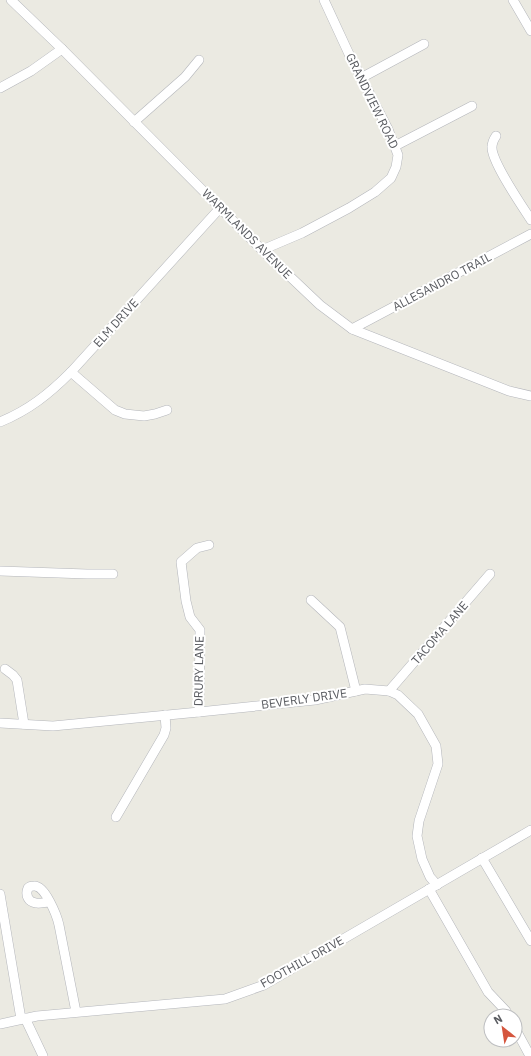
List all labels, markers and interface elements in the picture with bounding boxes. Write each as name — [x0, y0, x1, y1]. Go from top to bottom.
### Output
street label: GRANDVIEW ROAD — [343, 51, 402, 151]
street label: WARMLANDS AVENUE — [199, 186, 295, 282]
street label: ALLESANDRO TRAIL — [390, 249, 494, 314]
street label: ELM DRIVE — [90, 295, 141, 350]
street label: TACOMA LANE — [408, 598, 471, 667]
street label: DRURY LANE — [190, 636, 207, 706]
street label: BEVERLY DRIVE — [260, 685, 348, 712]
street label: FOOTHILL DRIVE — [257, 932, 346, 991]
north arrow — [483, 1008, 523, 1048]
text: N — [491, 1011, 505, 1027]

